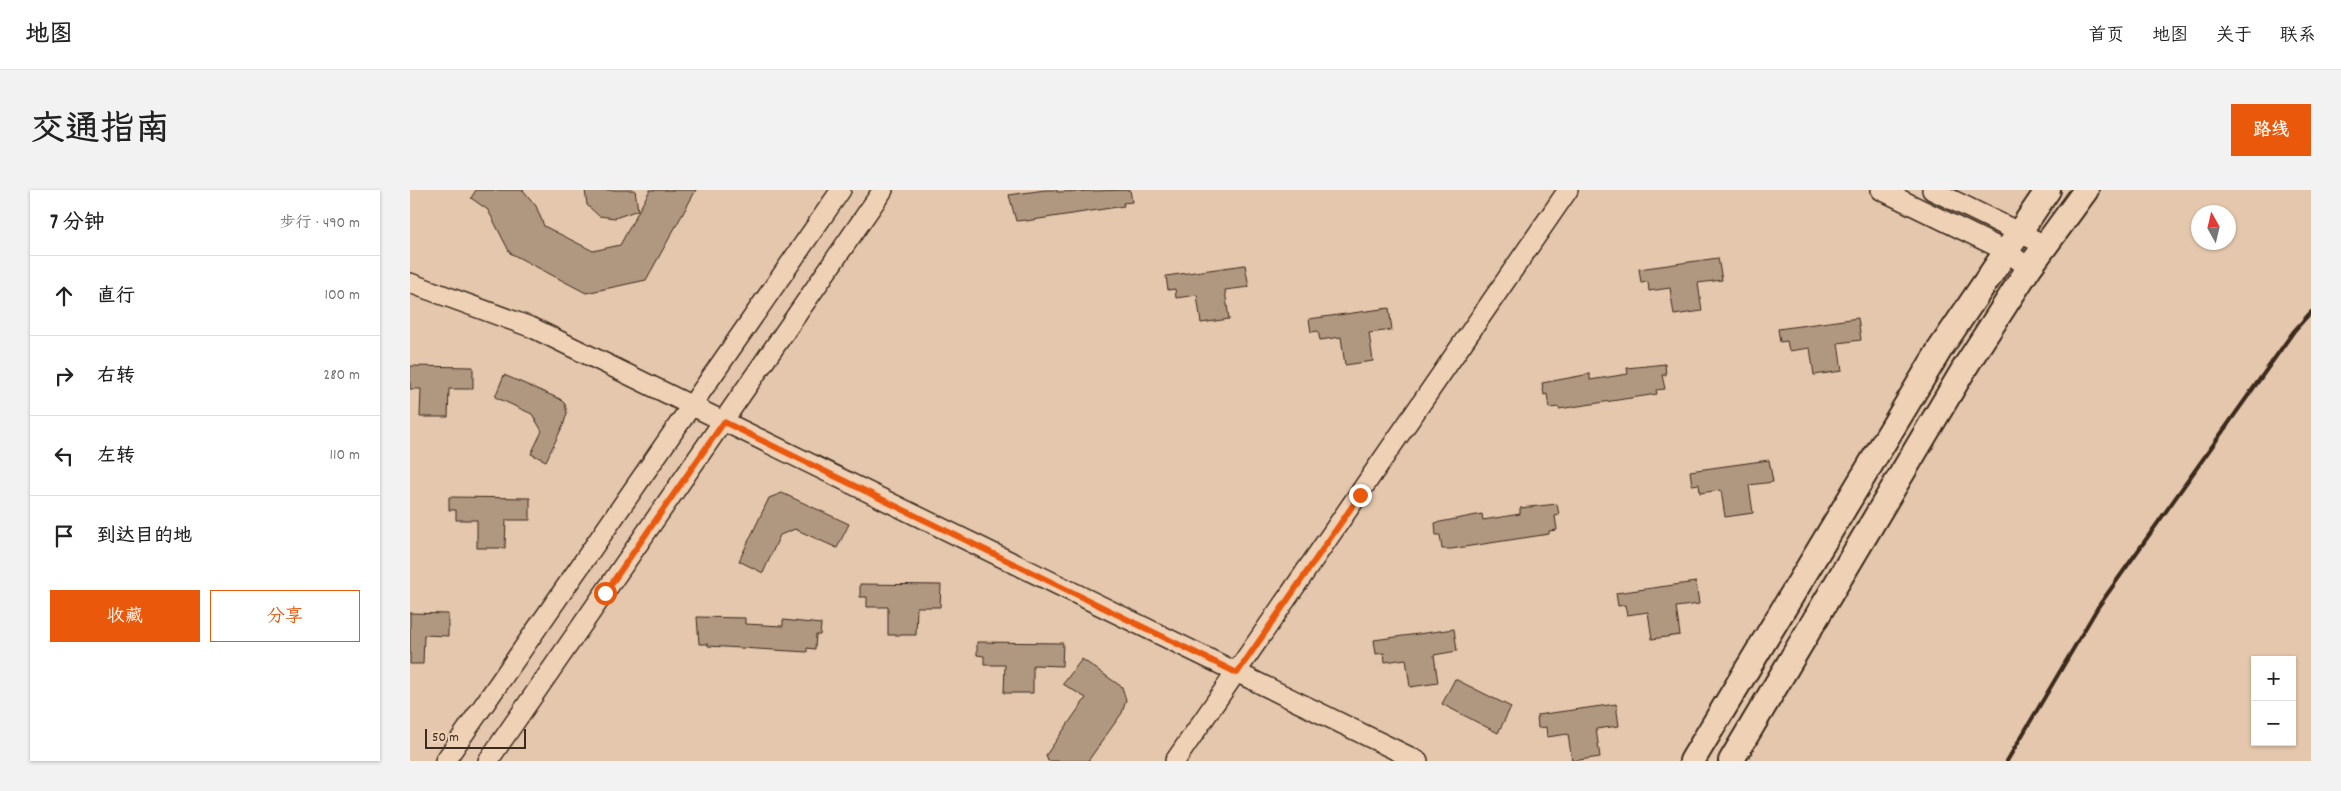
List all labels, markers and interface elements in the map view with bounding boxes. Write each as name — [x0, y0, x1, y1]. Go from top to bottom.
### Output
text: 地图 — [25, 19, 73, 53]
text: 首页 — [2088, 24, 2124, 49]
text: 地图 — [2152, 24, 2188, 49]
text: 关于 — [2216, 24, 2252, 49]
text: 联系 — [2280, 24, 2316, 49]
button: 路线 — [2231, 104, 2311, 156]
text: 交通指南 — [30, 107, 170, 157]
north arrow — [2191, 205, 2236, 250]
text: 7 分钟 — [50, 209, 105, 239]
text: 步行 · 490 m — [280, 212, 360, 235]
icon: ahead — [50, 282, 78, 310]
text: 直行 — [97, 284, 135, 311]
text: 100 m — [324, 284, 360, 307]
icon: right — [50, 362, 78, 390]
text: 右转 — [97, 364, 135, 391]
text: 280 m — [323, 364, 360, 387]
icon: left — [50, 442, 78, 470]
text: 左转 — [97, 444, 135, 471]
text: 110 m — [330, 444, 360, 467]
route end — [1349, 484, 1372, 507]
icon: arrive — [50, 522, 78, 550]
text: 到达目的地 — [97, 524, 192, 551]
route start — [594, 582, 617, 605]
button: 收藏 — [50, 590, 200, 642]
button: 分享 — [210, 590, 360, 642]
map controls — [2251, 656, 2296, 746]
button: + — [2251, 656, 2296, 701]
button: − — [2251, 701, 2296, 746]
scale bar — [425, 726, 526, 749]
text: 50 m — [432, 728, 459, 748]

